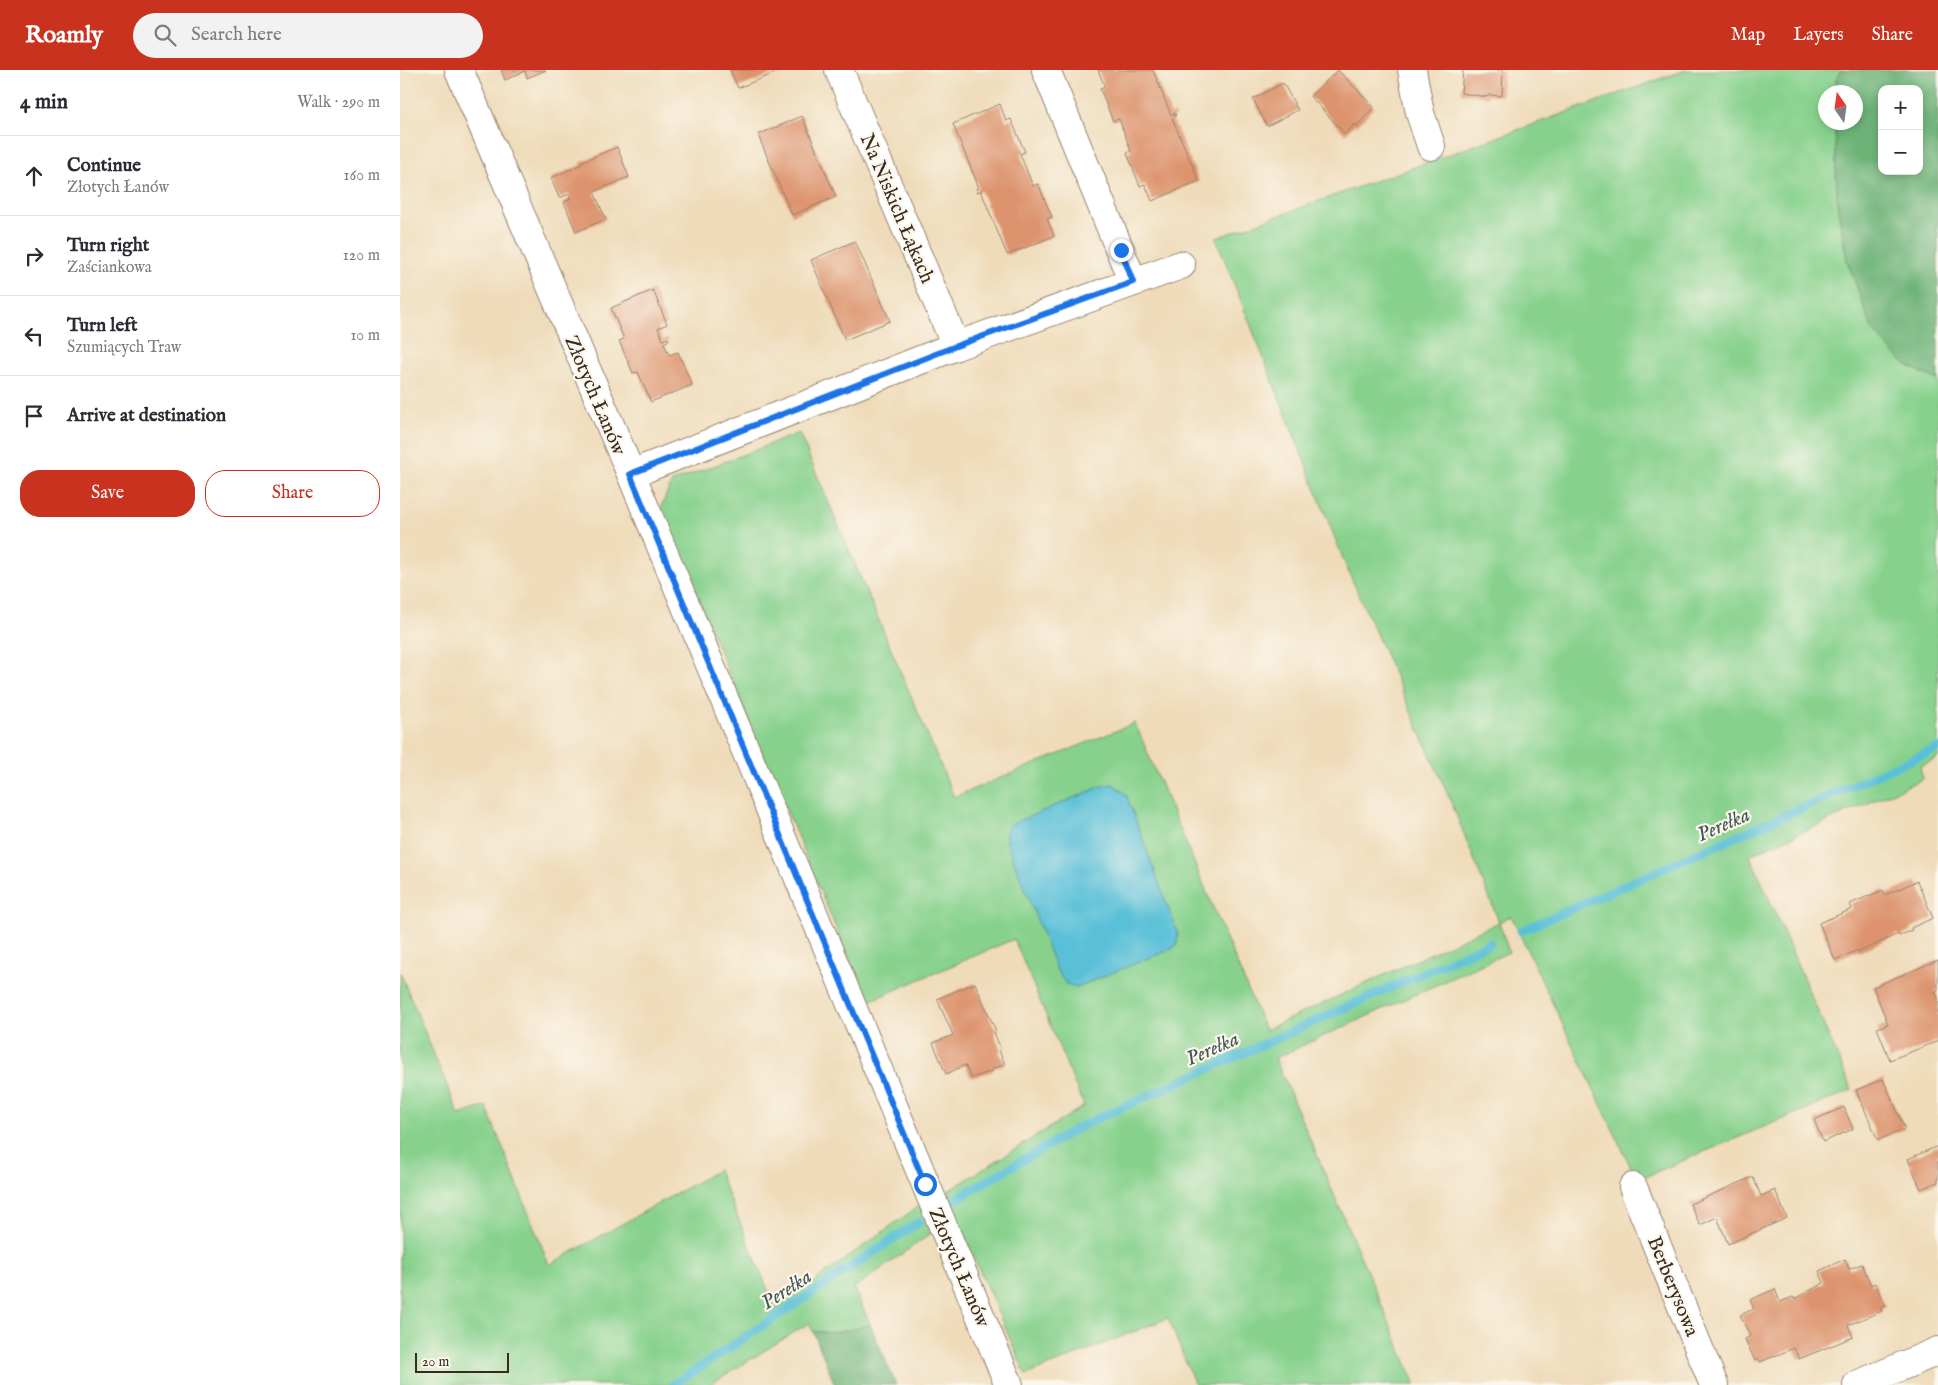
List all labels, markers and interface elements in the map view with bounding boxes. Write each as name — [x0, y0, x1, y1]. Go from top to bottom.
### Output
search box — [133, 13, 483, 58]
text: Roamly — [25, 20, 103, 51]
icon: search — [151, 21, 179, 49]
text: Search here — [191, 23, 282, 47]
text: Map — [1731, 24, 1765, 47]
text: Layers — [1793, 24, 1844, 47]
text: Share — [1872, 24, 1913, 47]
north arrow — [1818, 85, 1863, 130]
map controls — [1878, 85, 1923, 175]
button: + — [1878, 85, 1923, 130]
text: 4 min — [20, 89, 68, 116]
text: Walk · 290 m — [297, 93, 380, 113]
street label: Na Niskich Łąkach — [854, 130, 940, 288]
button: − — [1878, 130, 1923, 175]
text: Continue — [67, 154, 141, 178]
icon: ahead — [20, 162, 48, 190]
text: 160 m — [344, 166, 380, 186]
text: Złotych Łanów — [67, 178, 169, 198]
text: Turn right — [67, 234, 149, 258]
route end — [1110, 239, 1133, 262]
icon: right — [20, 242, 48, 270]
text: 120 m — [343, 246, 380, 266]
text: Zaściankowa — [67, 258, 152, 278]
text: Turn left — [67, 314, 138, 338]
icon: left — [20, 322, 48, 350]
text: 10 m — [350, 326, 380, 346]
street label: Złotych Łanów — [558, 332, 631, 460]
text: Szumiących Traw — [67, 338, 181, 358]
icon: arrive — [20, 402, 48, 430]
text: Arrive at destination — [67, 404, 226, 428]
button: Save — [20, 470, 195, 517]
button: Share — [205, 470, 380, 517]
water label: Perełka — [1693, 802, 1754, 849]
water label: Perełka — [1182, 1026, 1243, 1073]
route start — [914, 1173, 937, 1196]
street label: Złotych Łanów — [922, 1204, 995, 1332]
street label: Berberysowa — [1641, 1233, 1704, 1341]
water label: Perełka — [756, 1264, 817, 1317]
scale bar — [415, 1350, 509, 1373]
text: 20 m — [422, 1353, 449, 1371]

